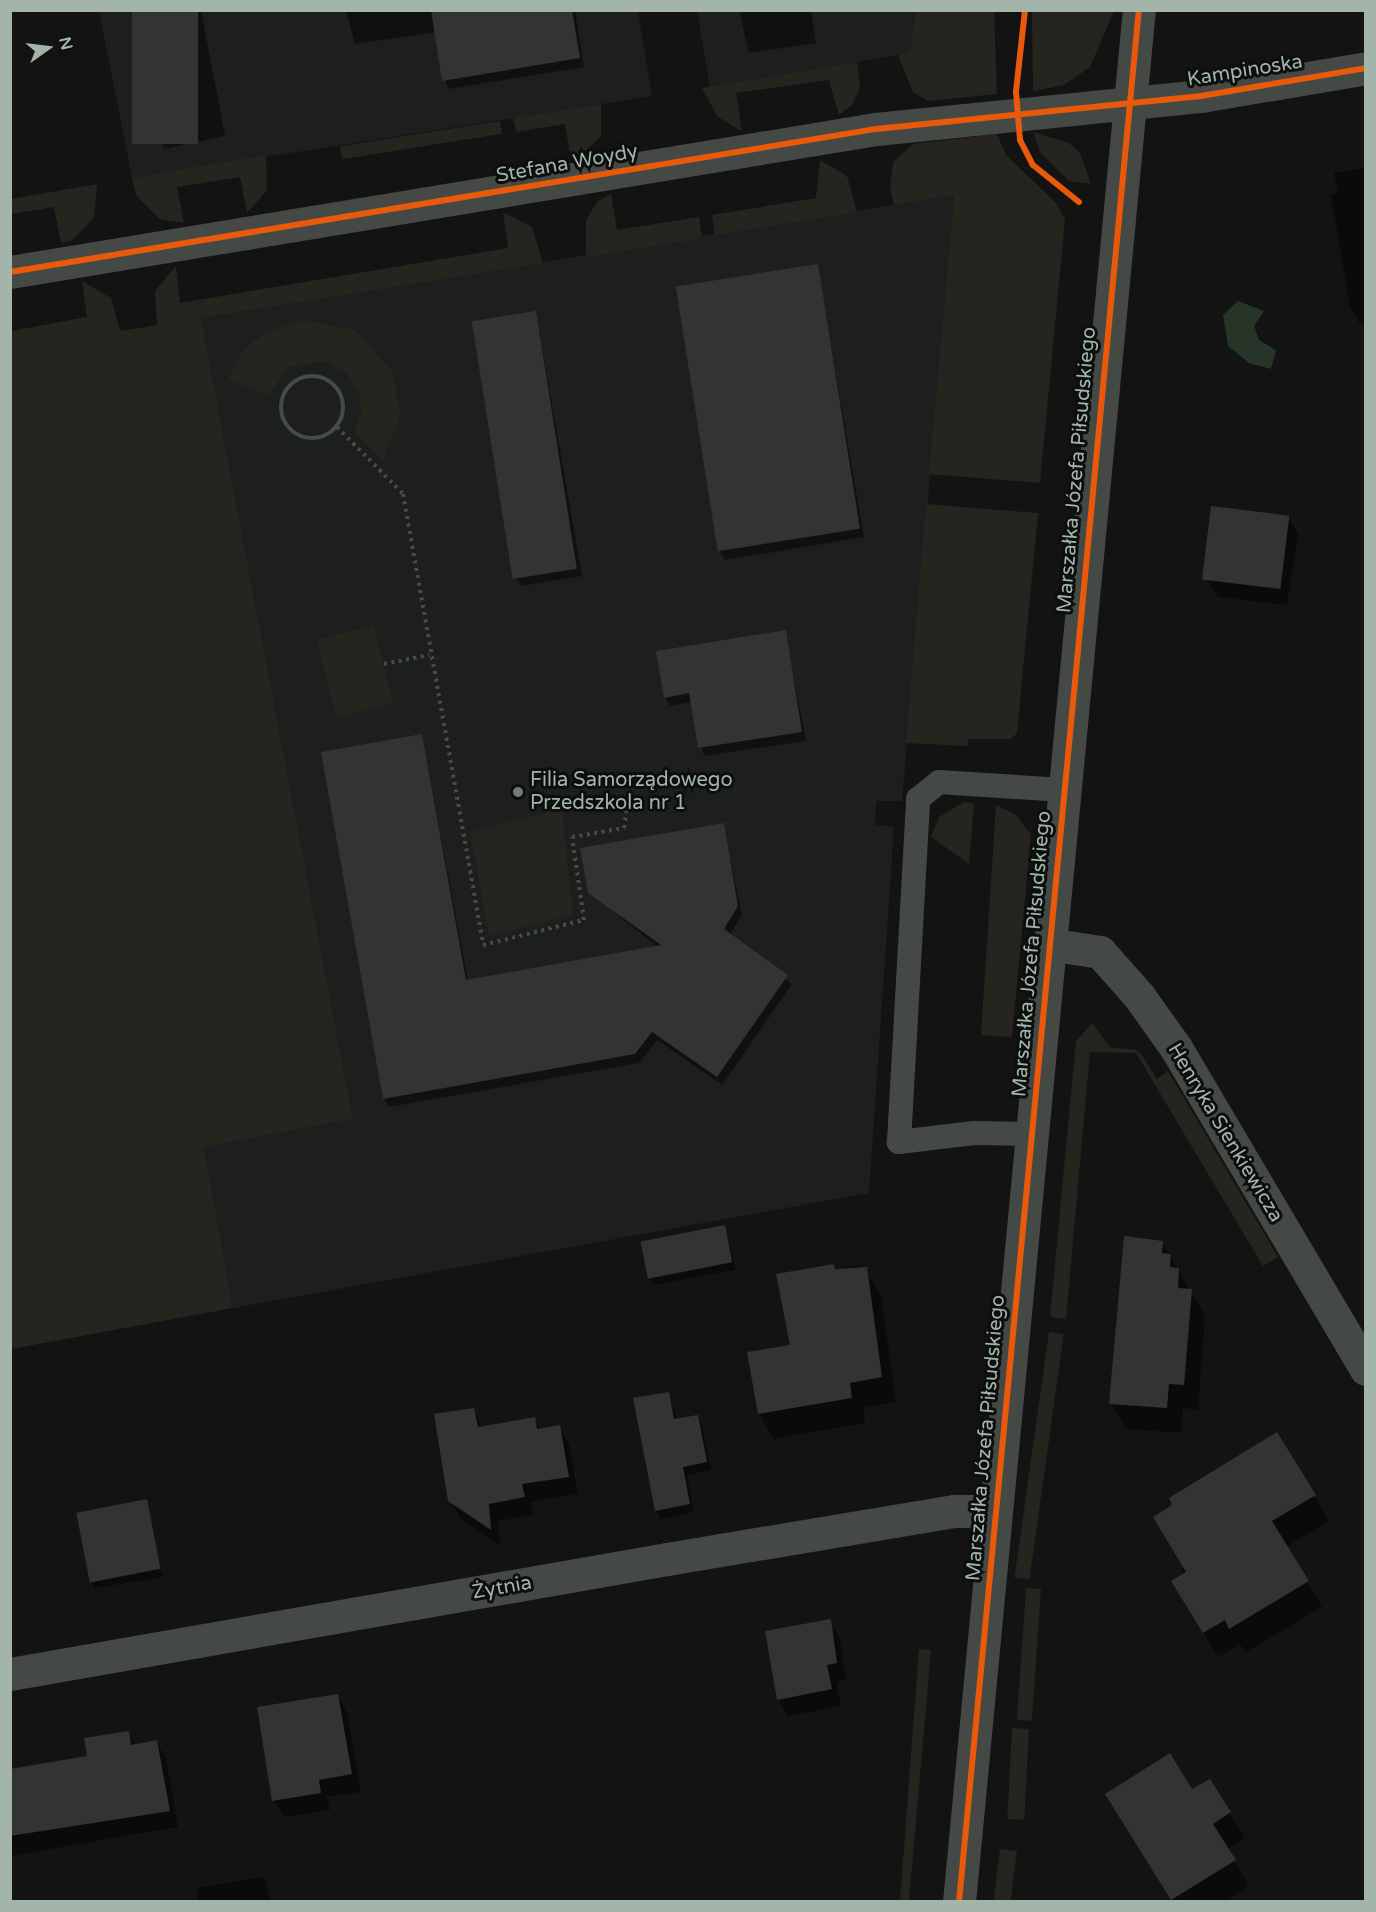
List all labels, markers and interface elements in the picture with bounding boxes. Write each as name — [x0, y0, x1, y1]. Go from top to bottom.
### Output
north arrow — [18, 18, 78, 78]
text: N — [54, 35, 77, 52]
street label: Kampinoska — [1186, 50, 1304, 92]
street label: Stefana Woydy — [494, 140, 640, 188]
street label: Marszałka Józefa Piłsudskiego — [1053, 326, 1101, 614]
place label: Filia Samorządowego Przedszkola nr 1 — [530, 768, 733, 815]
marker: Filia Samorządowego Przedszkola nr 1 — [511, 785, 525, 799]
street label: Marszałka Józefa Piłsudskiego — [1008, 810, 1056, 1098]
street label: Henryka Sienkiewicza — [1162, 1039, 1288, 1227]
street label: Marszałka Józefa Piłsudskiego — [962, 1294, 1010, 1582]
street label: Żytnia — [470, 1571, 534, 1605]

